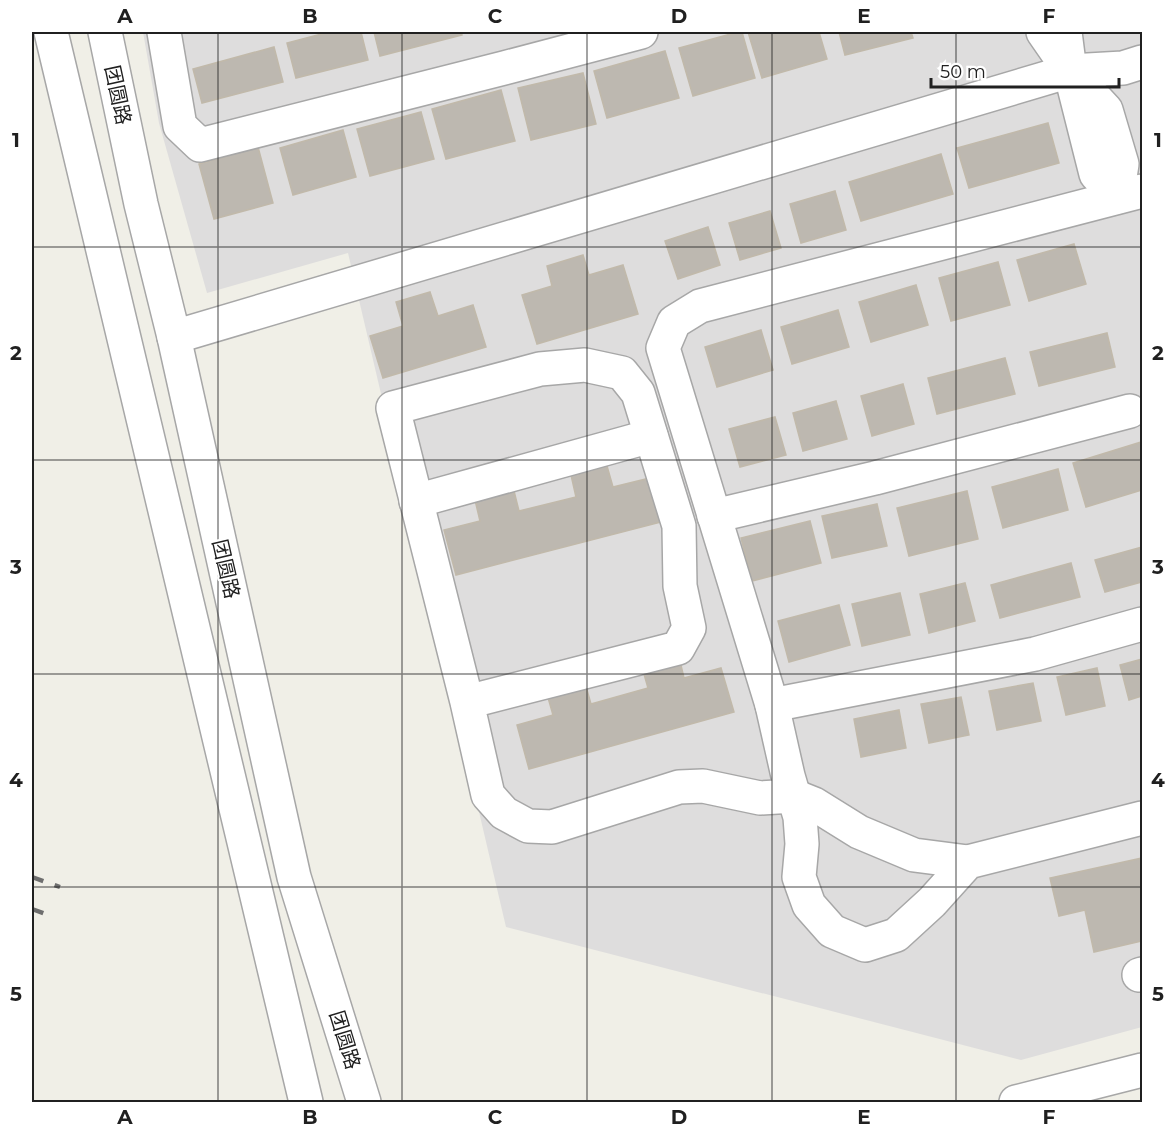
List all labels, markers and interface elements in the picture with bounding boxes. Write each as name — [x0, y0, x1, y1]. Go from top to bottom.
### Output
text: A — [116, 4, 133, 28]
text: B — [302, 4, 318, 28]
text: C — [488, 4, 503, 28]
text: D — [671, 4, 687, 28]
text: E — [857, 4, 871, 28]
text: F — [1043, 4, 1056, 28]
scale bar — [931, 51, 1118, 89]
text: 50 m — [940, 61, 986, 83]
street label: 团圆路 — [100, 63, 136, 127]
text: 1 — [12, 128, 20, 152]
text: 1 — [1154, 128, 1162, 152]
text: 2 — [10, 341, 22, 365]
text: 2 — [1152, 341, 1164, 365]
street label: 团圆路 — [208, 537, 244, 601]
text: 3 — [9, 555, 22, 579]
text: 3 — [1151, 555, 1164, 579]
text: 4 — [9, 768, 23, 792]
text: 4 — [1151, 768, 1165, 792]
text: 5 — [10, 982, 22, 1006]
text: 5 — [1152, 982, 1164, 1006]
street label: 团圆路 — [325, 1008, 365, 1072]
text: A — [116, 1105, 133, 1129]
text: B — [302, 1105, 318, 1129]
text: C — [488, 1105, 503, 1129]
text: D — [671, 1105, 687, 1129]
text: E — [857, 1105, 871, 1129]
text: F — [1043, 1105, 1056, 1129]

